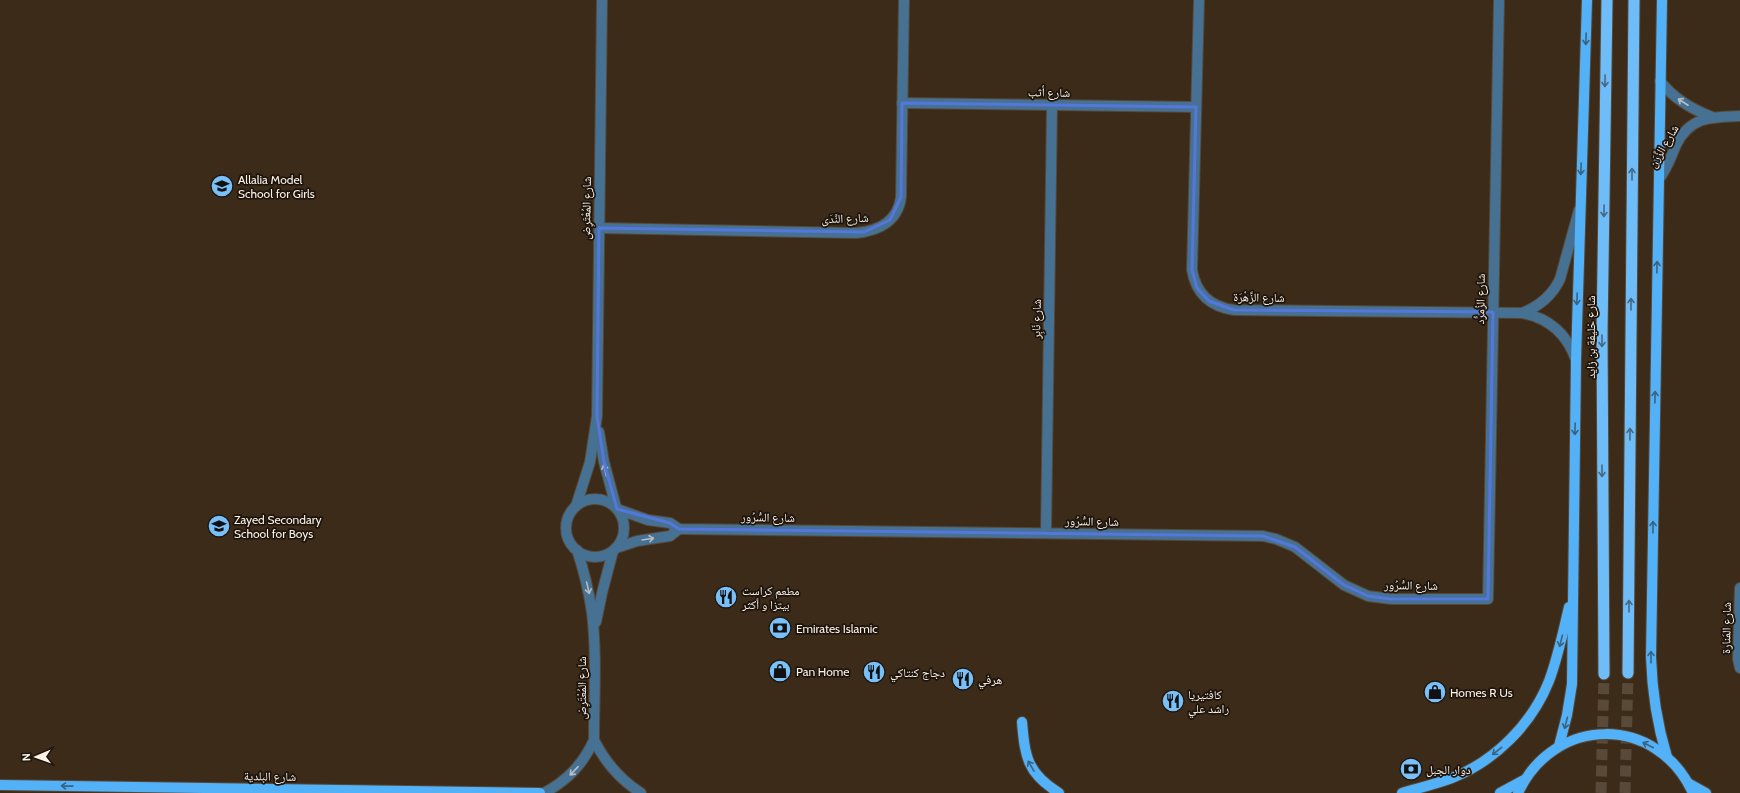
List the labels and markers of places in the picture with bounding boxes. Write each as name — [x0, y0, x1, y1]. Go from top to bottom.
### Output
place label: Allalia Model School for Girls — [238, 172, 315, 201]
school or university icon: Allalia Model School for Girls — [209, 173, 235, 199]
place label: Zayed Secondary School for Boys — [234, 512, 322, 541]
school or university icon: Zayed Secondary School for Boys — [206, 513, 232, 539]
place label: مطعم كراست بيتزا و أكثر — [741, 583, 799, 612]
restaurant icon: مطعم كراست بيتزا و أكثر — [713, 584, 739, 610]
bank icon: Emirates Islamic — [767, 615, 793, 641]
place label: Emirates Islamic — [796, 621, 878, 636]
shop icon: Pan Home — [767, 658, 793, 684]
restaurant icon: دجاج كنتاكي — [861, 659, 887, 685]
place label: Pan Home — [796, 664, 849, 679]
place label: دجاج كنتاكي — [890, 665, 945, 683]
restaurant icon: هرفي — [950, 666, 976, 692]
place label: هرفي — [978, 672, 1002, 690]
shop icon: Homes R Us — [1422, 679, 1448, 705]
place label: Homes R Us — [1450, 685, 1513, 700]
place label: كافتيريا راشد علي — [1188, 687, 1229, 719]
restaurant icon: كافتيريا راشد علي — [1160, 688, 1186, 714]
bank icon: دوار الجبل — [1398, 756, 1424, 782]
place label: دوار الجبل — [1426, 762, 1471, 777]

